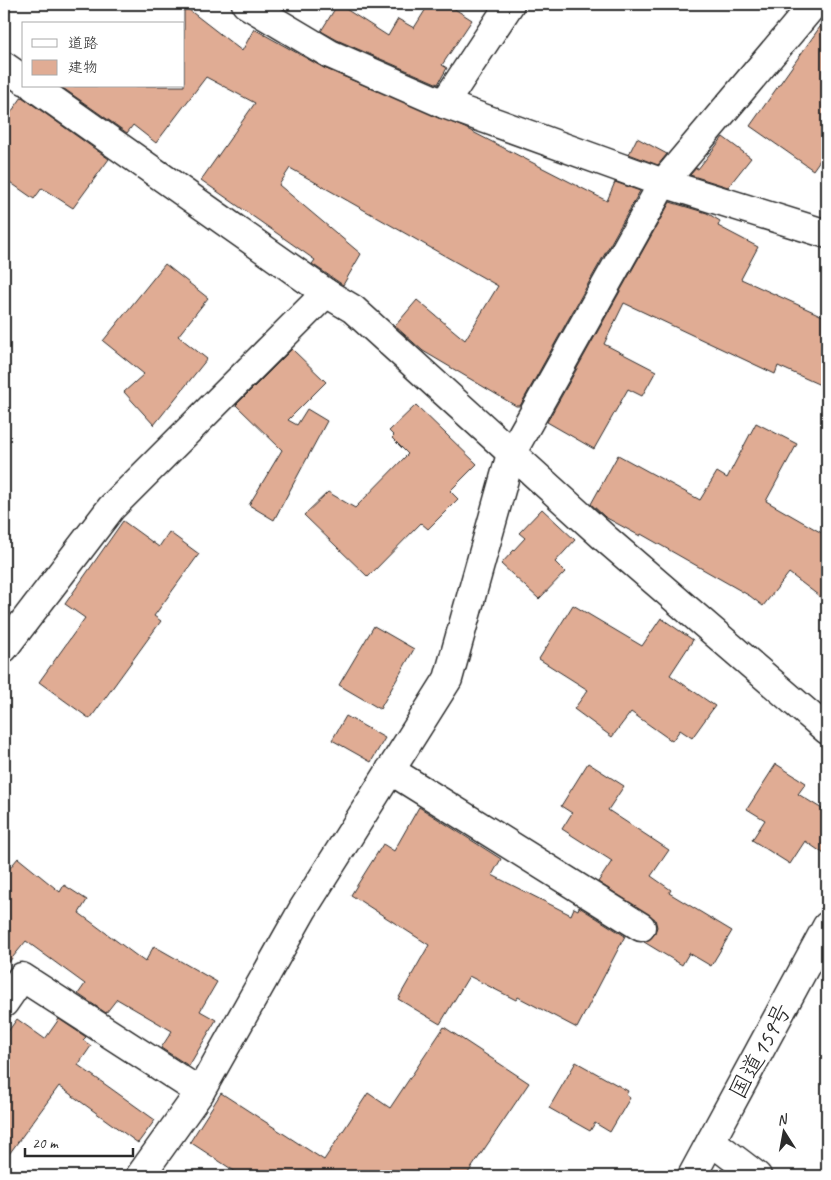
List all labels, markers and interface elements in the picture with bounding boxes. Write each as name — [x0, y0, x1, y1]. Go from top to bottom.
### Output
legend — [22, 22, 185, 88]
text: 道路 — [68, 34, 98, 53]
text: 建物 — [68, 58, 98, 77]
street label: 国道159号 — [722, 998, 798, 1104]
north arrow — [758, 1108, 808, 1158]
text: N — [776, 1110, 790, 1129]
scale bar — [25, 1125, 132, 1157]
text: 20 m — [32, 1134, 59, 1153]

